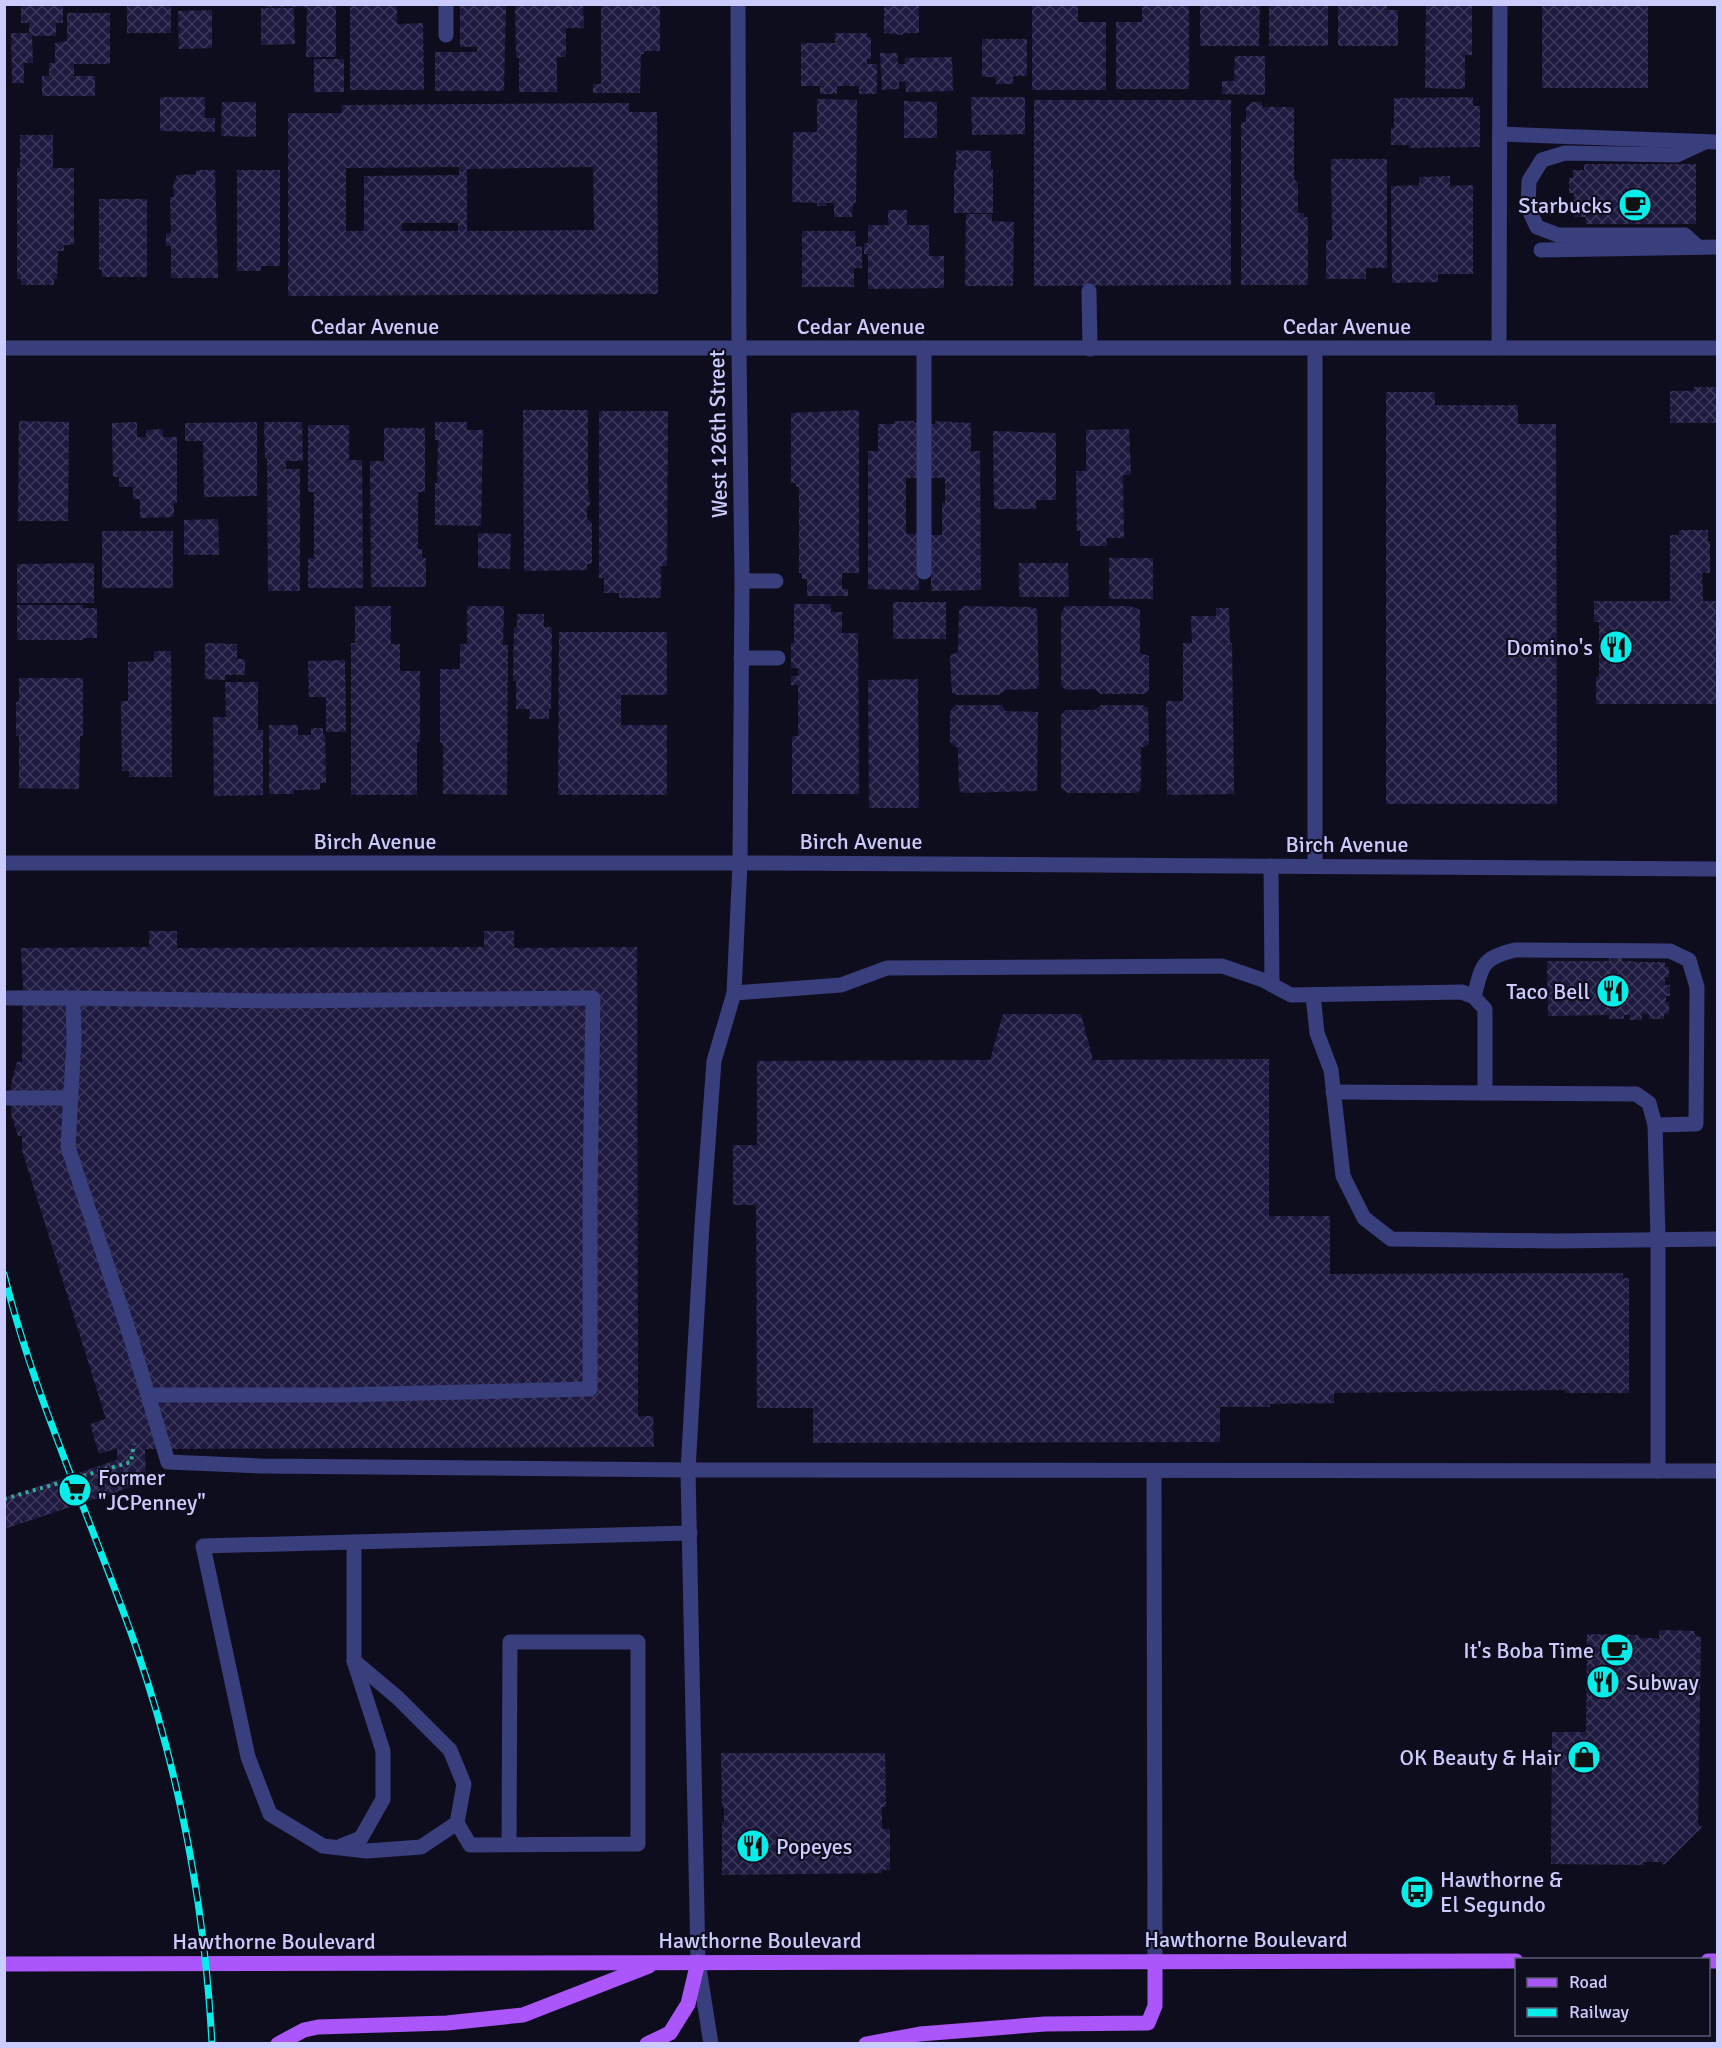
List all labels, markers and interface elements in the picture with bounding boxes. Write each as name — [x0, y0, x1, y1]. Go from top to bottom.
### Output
cafe icon: Starbucks — [1617, 187, 1653, 223]
place label: Starbucks — [1518, 192, 1612, 219]
street label: Cedar Avenue — [311, 313, 439, 340]
street label: Cedar Avenue — [797, 313, 925, 340]
street label: Cedar Avenue — [1283, 313, 1411, 340]
street label: West 126th Street — [703, 349, 733, 518]
restaurant icon: Domino's — [1598, 629, 1634, 665]
place label: Domino's — [1506, 634, 1593, 661]
street label: Birch Avenue — [314, 828, 436, 855]
street label: Birch Avenue — [800, 828, 922, 855]
street label: Birch Avenue — [1286, 831, 1408, 858]
restaurant icon: Taco Bell — [1595, 973, 1631, 1009]
place label: Taco Bell — [1506, 978, 1590, 1005]
place label: Former "JCPenney" — [98, 1464, 206, 1516]
supermarket icon: Former "JCPenney" — [57, 1472, 93, 1508]
cafe icon: It's Boba Time — [1599, 1632, 1635, 1668]
place label: It's Boba Time — [1463, 1637, 1594, 1664]
restaurant icon: Subway — [1585, 1664, 1621, 1700]
place label: Subway — [1626, 1669, 1699, 1696]
shop icon: OK Beauty & Hair — [1566, 1739, 1602, 1775]
place label: OK Beauty & Hair — [1400, 1744, 1561, 1771]
restaurant icon: Popeyes — [735, 1828, 771, 1864]
place label: Popeyes — [776, 1833, 852, 1860]
place label: Hawthorne & El Segundo — [1440, 1866, 1563, 1918]
bus stop icon: Hawthorne & El Segundo — [1399, 1874, 1435, 1910]
street label: Hawthorne Boulevard — [1144, 1926, 1348, 1953]
street label: Hawthorne Boulevard — [658, 1927, 862, 1954]
street label: Hawthorne Boulevard — [172, 1928, 376, 1955]
legend — [1515, 1958, 1710, 2036]
text: Road — [1569, 1971, 1608, 1993]
text: Railway — [1569, 2001, 1630, 2023]

